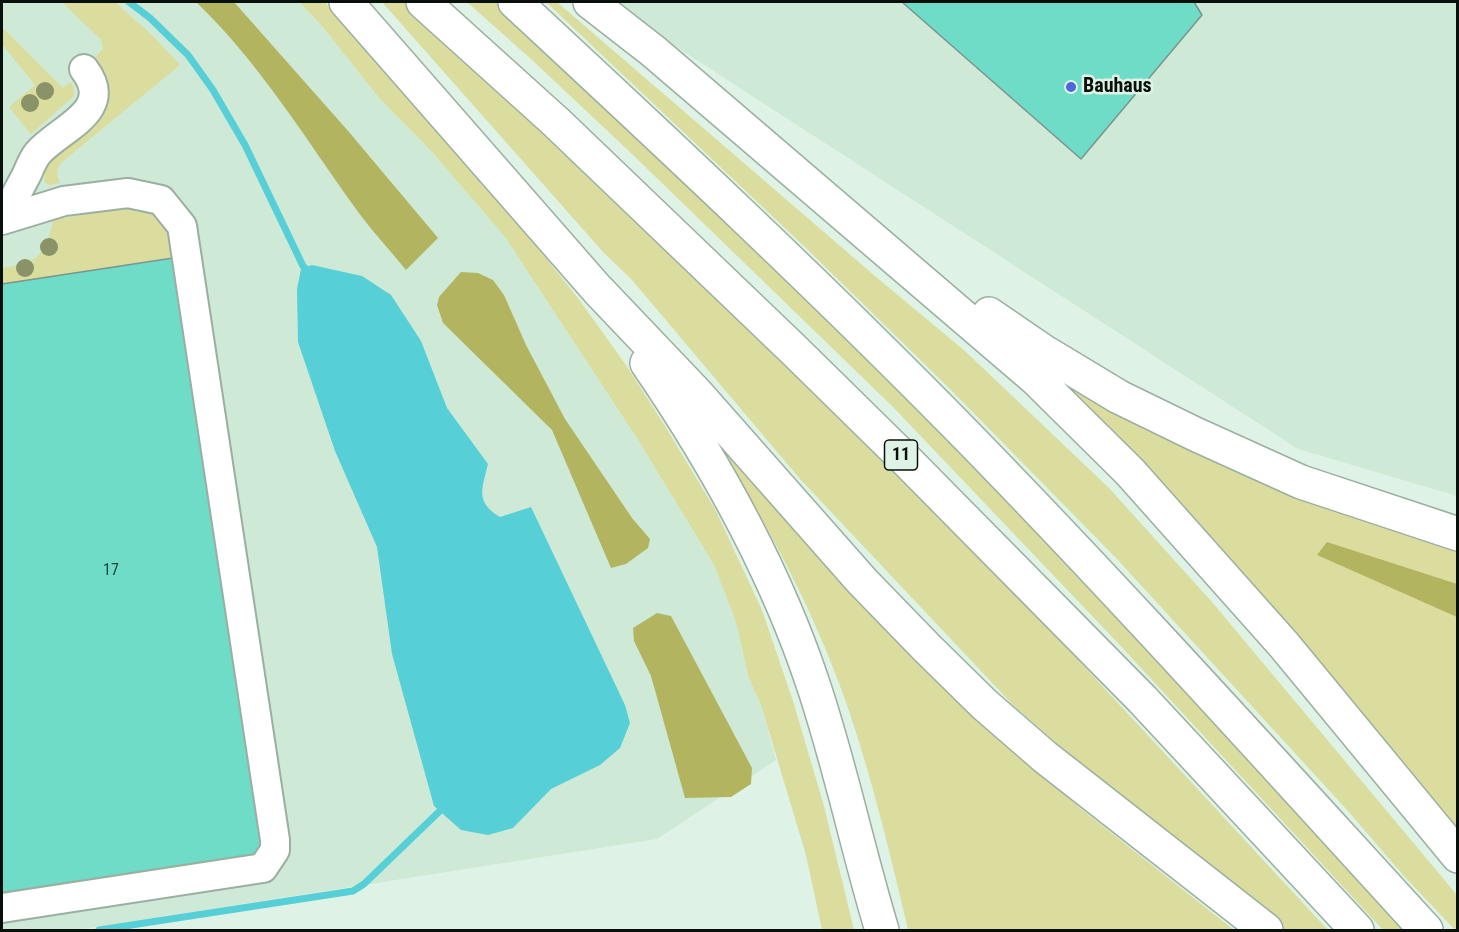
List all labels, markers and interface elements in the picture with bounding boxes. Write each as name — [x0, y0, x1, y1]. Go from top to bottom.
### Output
place label: Bauhaus — [1083, 75, 1152, 99]
marker: Bauhaus — [1064, 80, 1078, 94]
road number: 11 — [884, 440, 918, 470]
house number: 17 — [103, 561, 119, 581]

